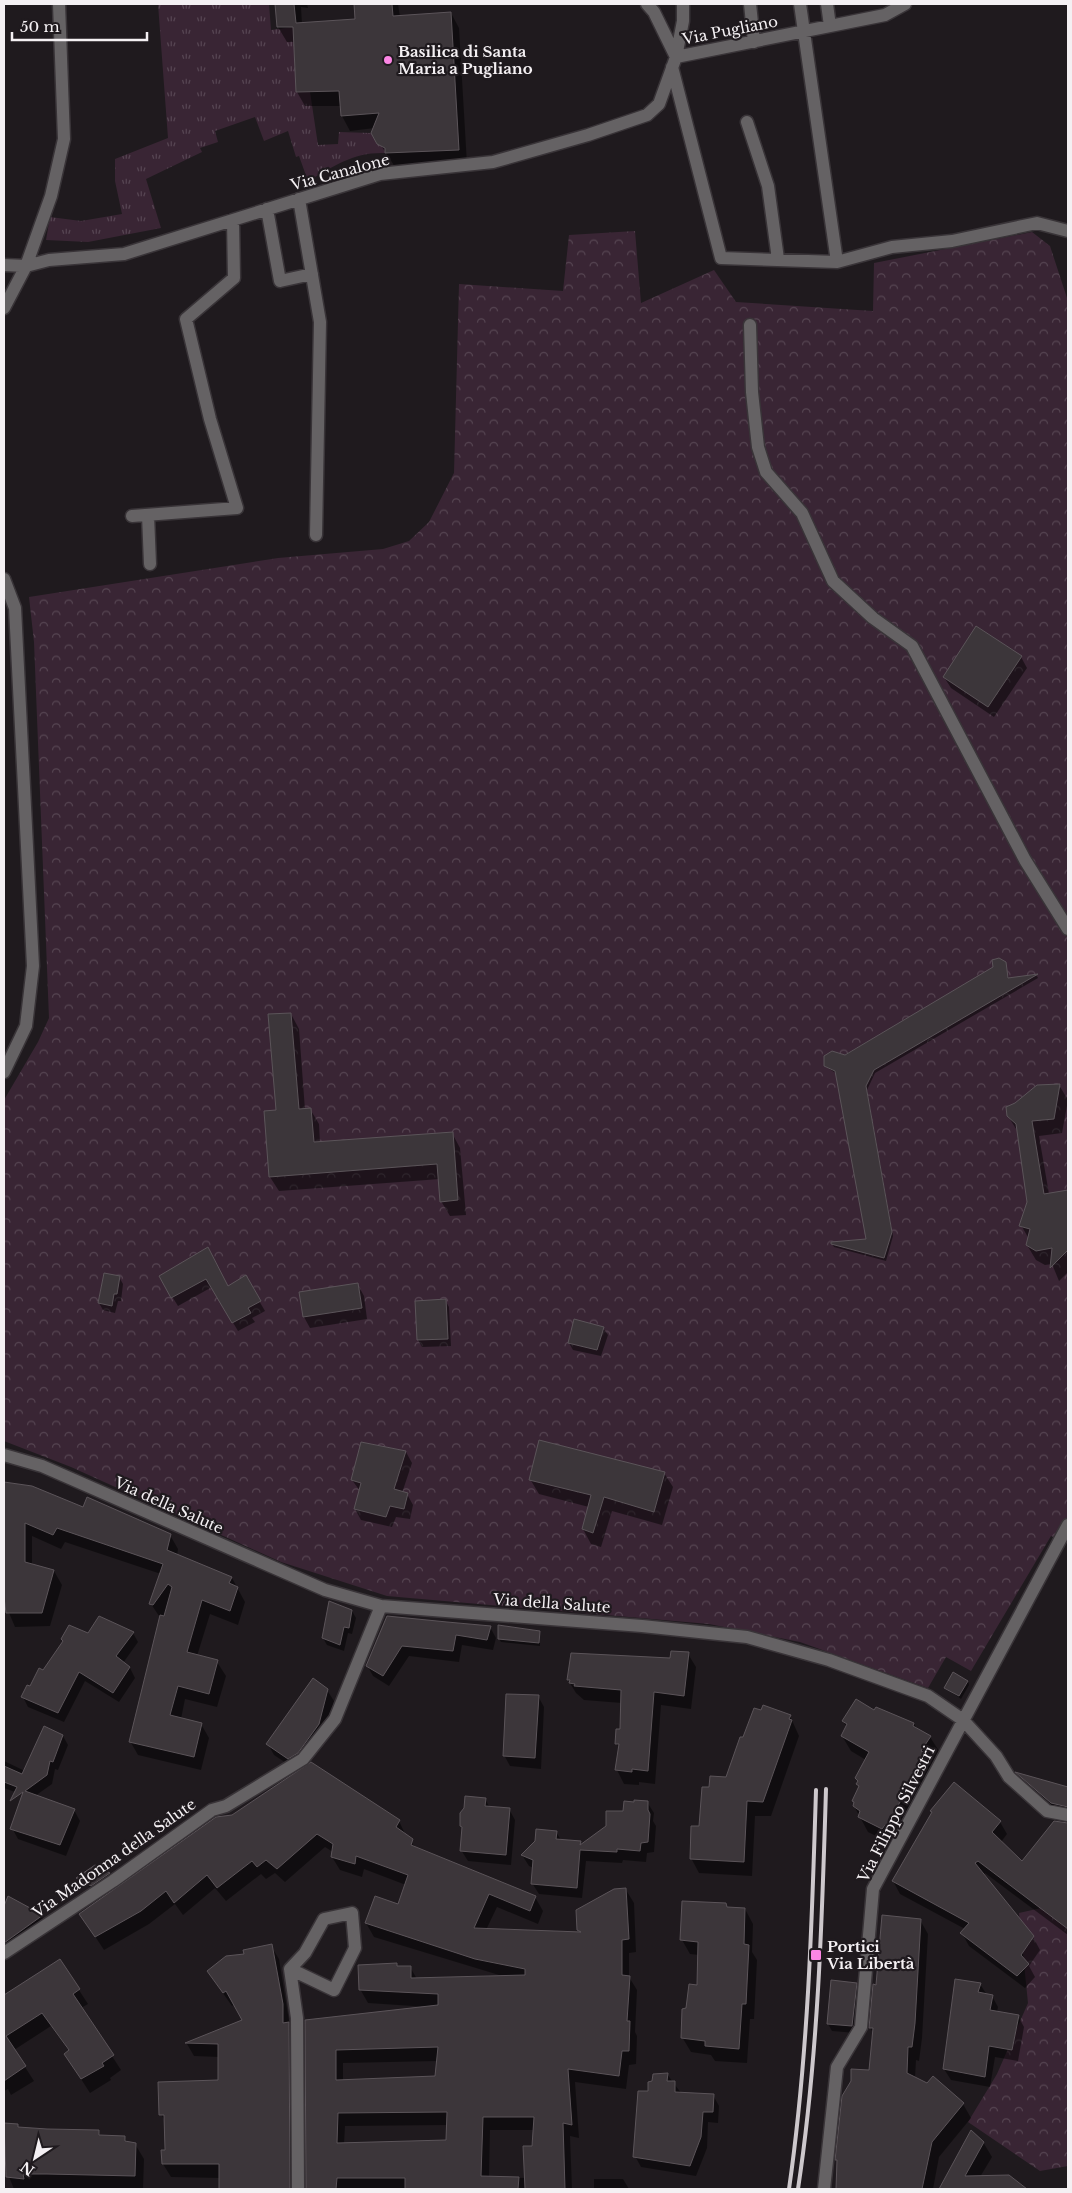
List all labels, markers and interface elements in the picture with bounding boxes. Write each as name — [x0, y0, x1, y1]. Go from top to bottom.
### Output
scale bar — [12, 10, 148, 42]
street label: Via Pugliano — [680, 11, 780, 49]
text: 50 m — [20, 17, 60, 36]
place label: Basilica di Santa Maria a Pugliano — [398, 42, 533, 78]
marker: Basilica di Santa Maria a Pugliano — [382, 54, 394, 66]
street label: Via Canalone — [287, 150, 392, 195]
street label: Via della Salute — [111, 1472, 226, 1538]
street label: Via della Salute — [492, 1589, 611, 1617]
street label: Via Filippo Silvestri — [853, 1743, 939, 1886]
street label: Via Madonna della Salute — [28, 1794, 199, 1922]
place label: Portici Via Libertà — [826, 1937, 915, 1973]
marker: Portici Via Libertà — [809, 1948, 823, 1962]
north arrow — [10, 2133, 60, 2183]
text: N — [17, 2157, 38, 2180]

